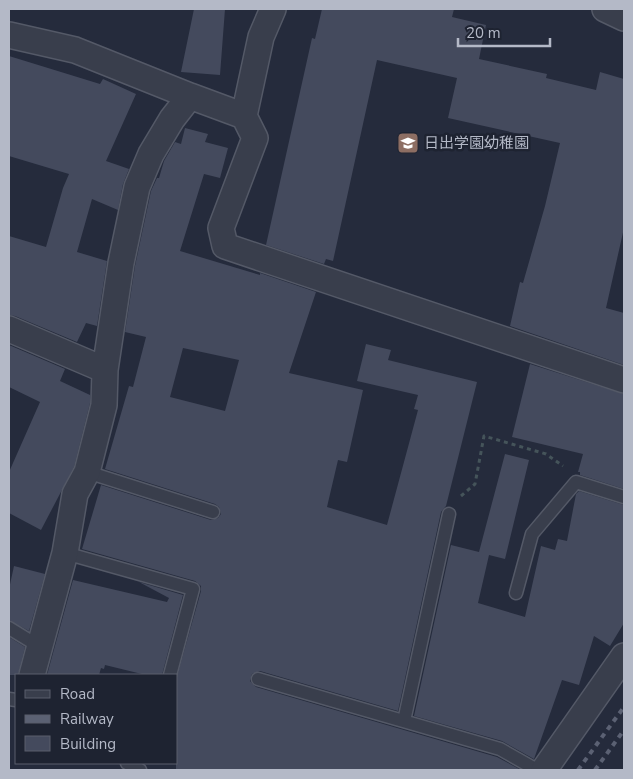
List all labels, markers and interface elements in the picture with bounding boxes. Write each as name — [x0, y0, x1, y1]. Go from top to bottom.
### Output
scale bar — [458, 15, 550, 47]
text: 20 m — [466, 23, 501, 43]
school or university icon: 日出学園幼稚園 — [396, 131, 420, 155]
place label: 日出学園幼稚園 — [424, 133, 529, 153]
legend — [15, 674, 178, 764]
text: Road — [60, 684, 95, 704]
text: Railway — [60, 709, 114, 729]
text: Building — [60, 734, 116, 754]

